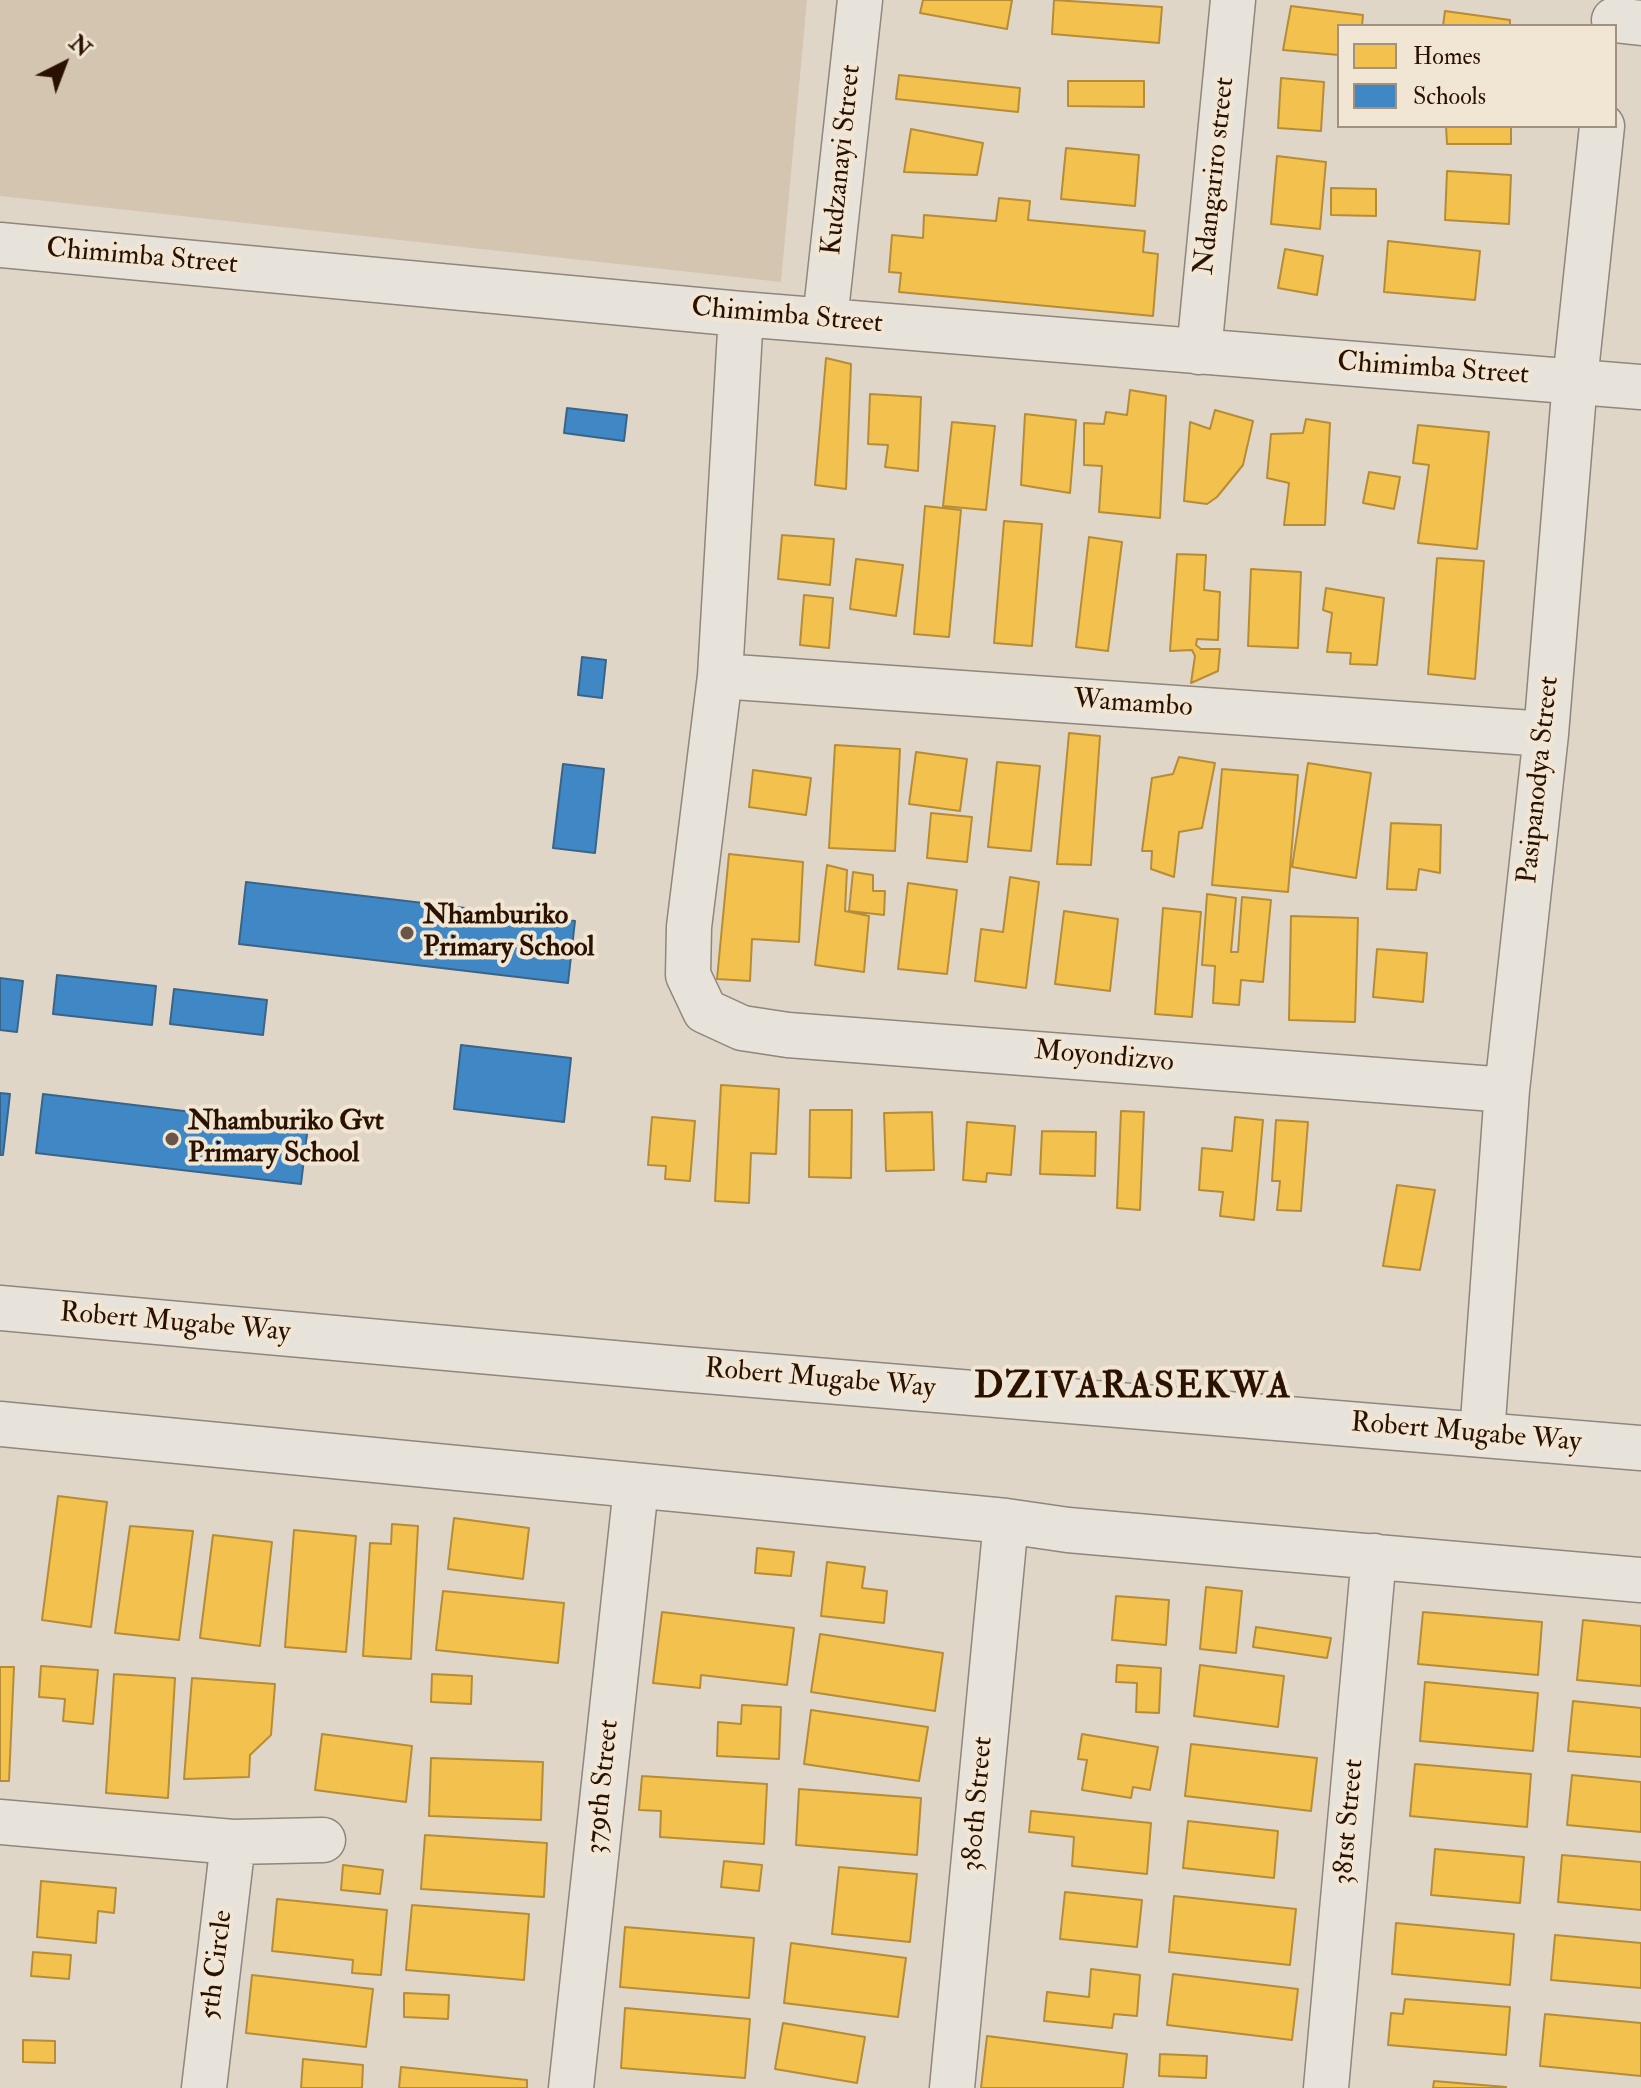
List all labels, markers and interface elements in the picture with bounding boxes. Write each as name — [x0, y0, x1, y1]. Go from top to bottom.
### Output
north arrow — [24, 24, 104, 104]
legend — [1337, 24, 1617, 128]
text: N — [63, 29, 97, 63]
text: Homes — [1413, 41, 1481, 72]
street label: Kudzanayi Street — [816, 63, 870, 257]
street label: Ndangariro street — [1189, 76, 1243, 276]
text: Schools — [1413, 81, 1486, 112]
street label: Chimimba Street — [45, 233, 239, 283]
street label: Chimimba Street — [690, 292, 884, 342]
street label: Chimimba Street — [1336, 347, 1530, 393]
street label: Pasipanodya Street — [1512, 675, 1568, 885]
street label: Wamambo — [1072, 684, 1194, 726]
place label: Nhamburiko Primary School — [423, 900, 594, 966]
marker: Nhamburiko Primary School — [398, 924, 416, 942]
street label: Moyondizvo — [1033, 1035, 1175, 1081]
place label: Nhamburiko Gvt Primary School — [188, 1106, 384, 1172]
marker: Nhamburiko Gvt Primary School — [163, 1130, 181, 1148]
street label: Robert Mugabe Way — [58, 1297, 292, 1351]
street label: Robert Mugabe Way — [703, 1353, 937, 1407]
district label: DZIVARASEKWA — [974, 1367, 1292, 1411]
street label: Robert Mugabe Way — [1349, 1407, 1583, 1461]
street label: 379th Street — [580, 1718, 628, 1856]
street label: 380th Street — [956, 1735, 1002, 1873]
street label: 381st Street — [1328, 1758, 1372, 1886]
street label: 5th Circle — [195, 1908, 241, 2022]

